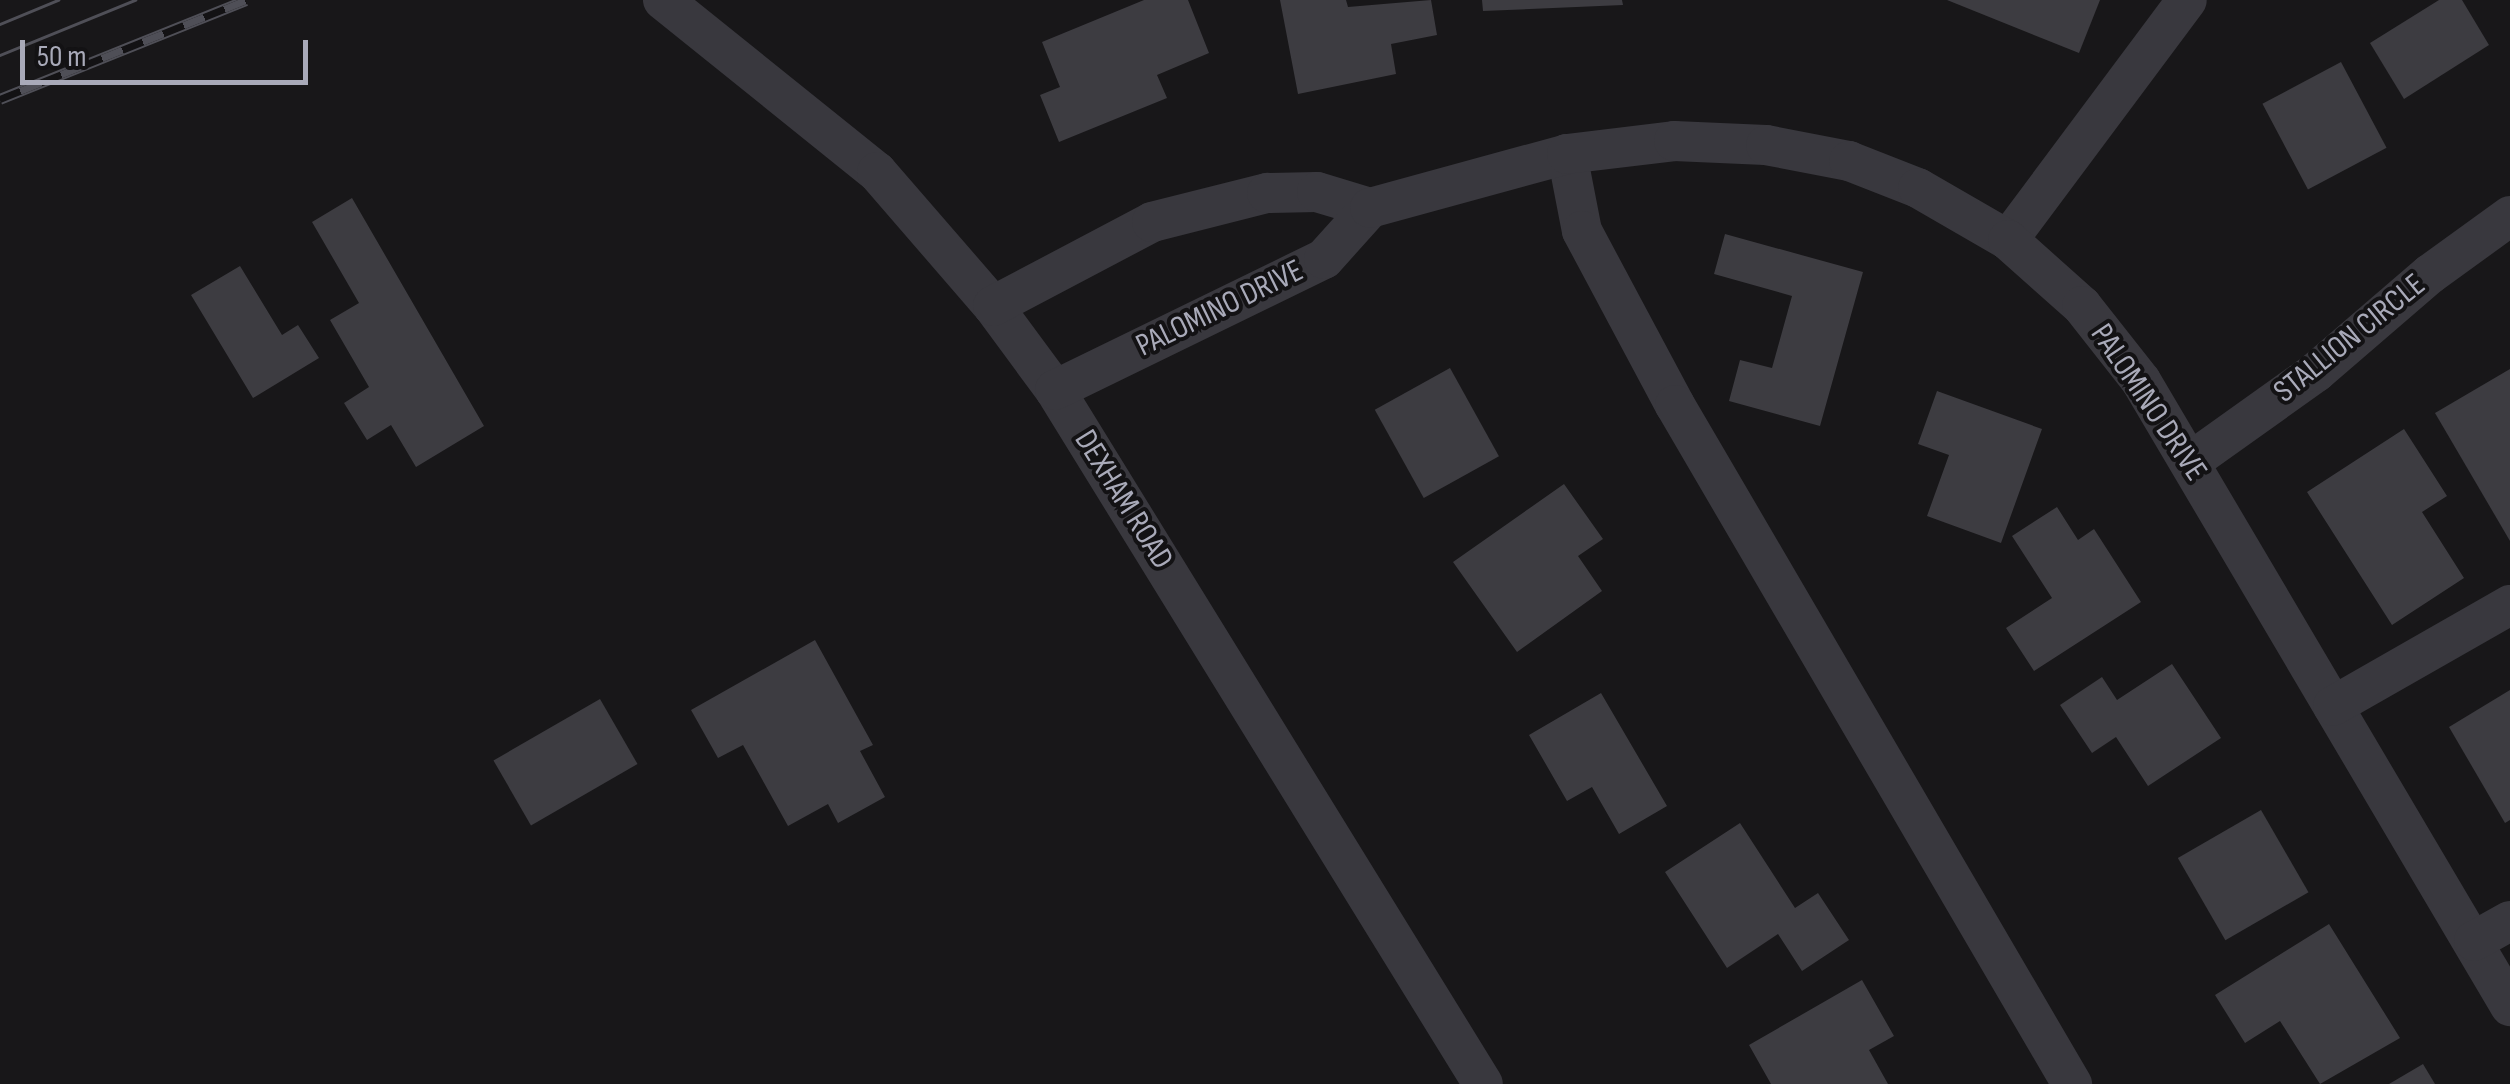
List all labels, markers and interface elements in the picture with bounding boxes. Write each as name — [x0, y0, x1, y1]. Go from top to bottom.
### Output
scale bar — [25, 20, 312, 82]
text: 50 m — [37, 39, 86, 75]
street label: PALOMINO DRIVE — [1130, 252, 1310, 366]
street label: STALLION CIRCLE — [2267, 266, 2433, 412]
street label: PALOMINO DRIVE — [2082, 317, 2214, 489]
street label: DEXHAM ROAD — [1065, 424, 1181, 576]

